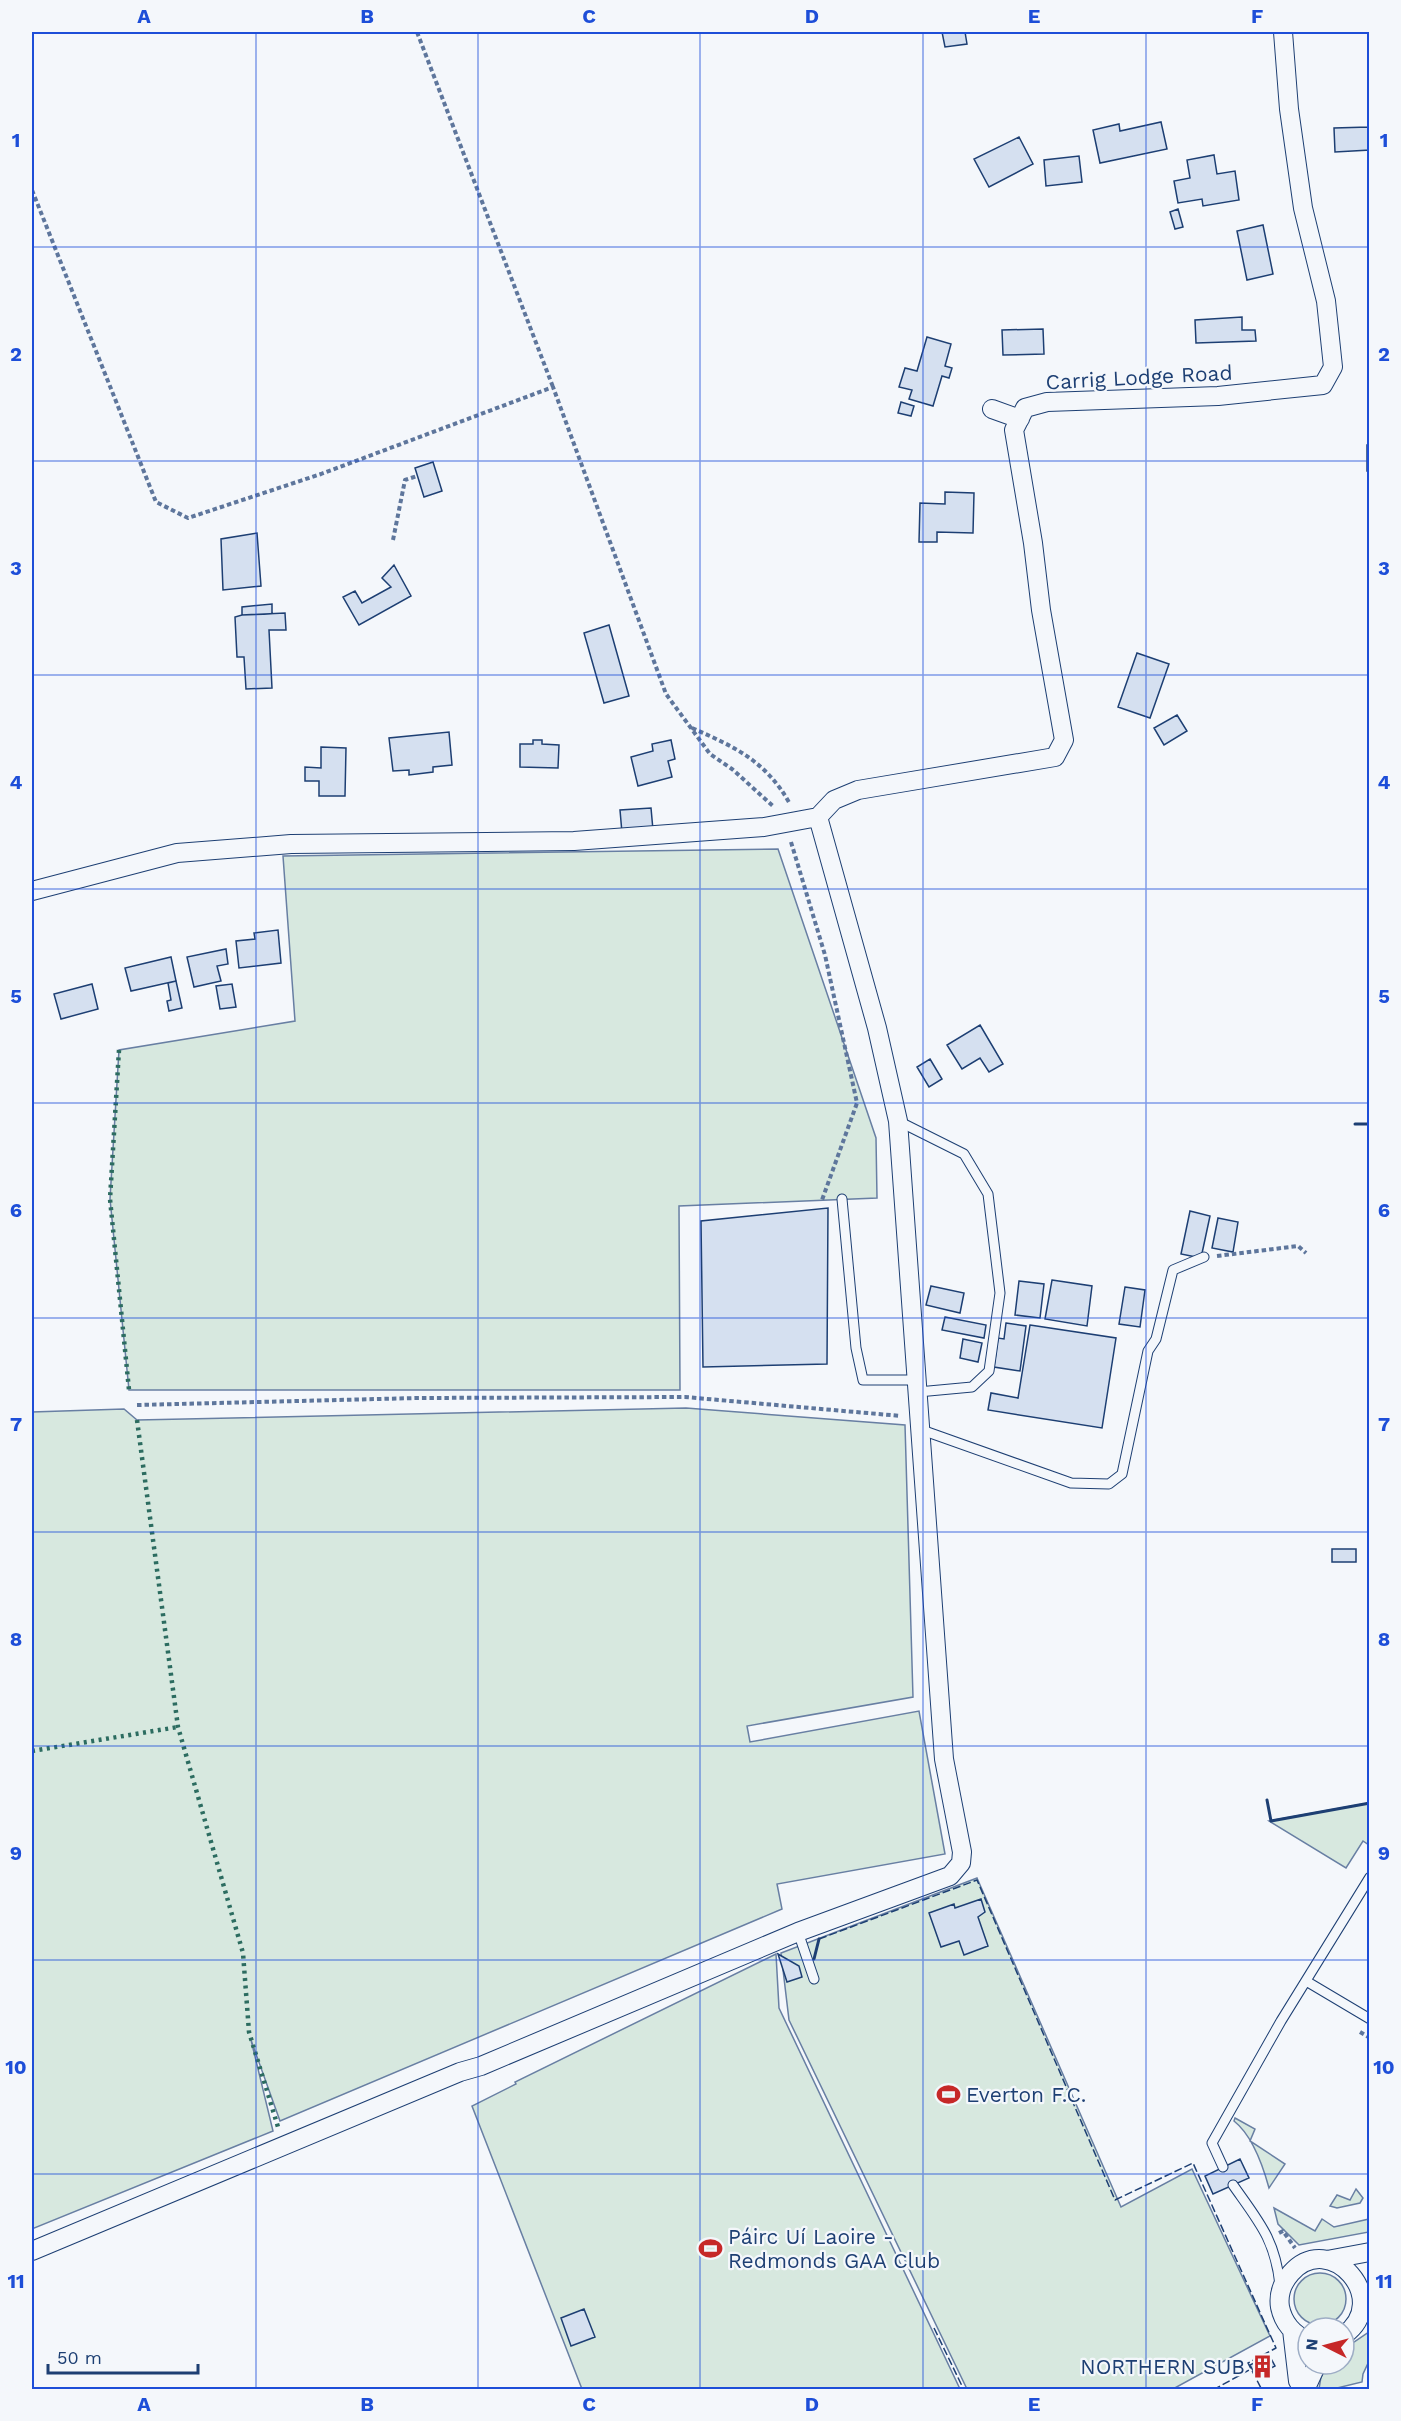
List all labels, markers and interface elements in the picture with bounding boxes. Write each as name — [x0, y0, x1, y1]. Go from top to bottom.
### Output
text: A — [137, 4, 151, 28]
text: B — [360, 4, 374, 28]
text: C — [582, 4, 596, 28]
text: D — [805, 4, 819, 28]
text: E — [1028, 4, 1040, 28]
text: F — [1251, 4, 1263, 28]
text: 1 — [12, 128, 20, 152]
text: 1 — [1380, 128, 1388, 152]
text: 2 — [10, 342, 22, 366]
text: 2 — [1378, 342, 1390, 366]
street label: Carrig Lodge Road — [1045, 360, 1233, 394]
text: 3 — [10, 556, 22, 580]
text: 3 — [1378, 556, 1390, 580]
text: 4 — [10, 770, 23, 794]
text: 4 — [1378, 770, 1391, 794]
text: 5 — [10, 984, 22, 1008]
text: 5 — [1378, 984, 1390, 1008]
text: 6 — [10, 1198, 22, 1222]
text: 6 — [1378, 1198, 1390, 1222]
text: 7 — [10, 1412, 22, 1436]
text: 7 — [1378, 1412, 1390, 1436]
text: 8 — [10, 1627, 22, 1651]
text: 8 — [1378, 1627, 1390, 1651]
text: 9 — [10, 1841, 22, 1865]
text: 9 — [1378, 1841, 1390, 1865]
text: 10 — [5, 2055, 27, 2079]
text: 10 — [1373, 2055, 1395, 2079]
sports icon: Everton F.C. — [935, 2081, 961, 2107]
place label: Everton F.C. — [966, 2082, 1086, 2107]
place label: Páirc Uí Laoire - Redmonds GAA Club — [728, 2224, 940, 2273]
sports icon: Páirc Uí Laoire - Redmonds GAA Club — [697, 2235, 723, 2261]
text: 11 — [7, 2269, 25, 2293]
text: 11 — [1375, 2269, 1393, 2293]
north arrow — [1296, 2316, 1356, 2376]
scale bar — [48, 2337, 198, 2375]
text: N — [1302, 2338, 1322, 2351]
text: 50 m — [57, 2347, 102, 2368]
building icon: NORTHERN SUB — [1250, 2353, 1276, 2379]
place label: NORTHERN SUB — [1080, 2354, 1245, 2379]
text: A — [137, 2392, 151, 2416]
text: B — [360, 2392, 374, 2416]
text: C — [582, 2392, 596, 2416]
text: D — [805, 2392, 819, 2416]
text: E — [1028, 2392, 1040, 2416]
text: F — [1251, 2392, 1263, 2416]

